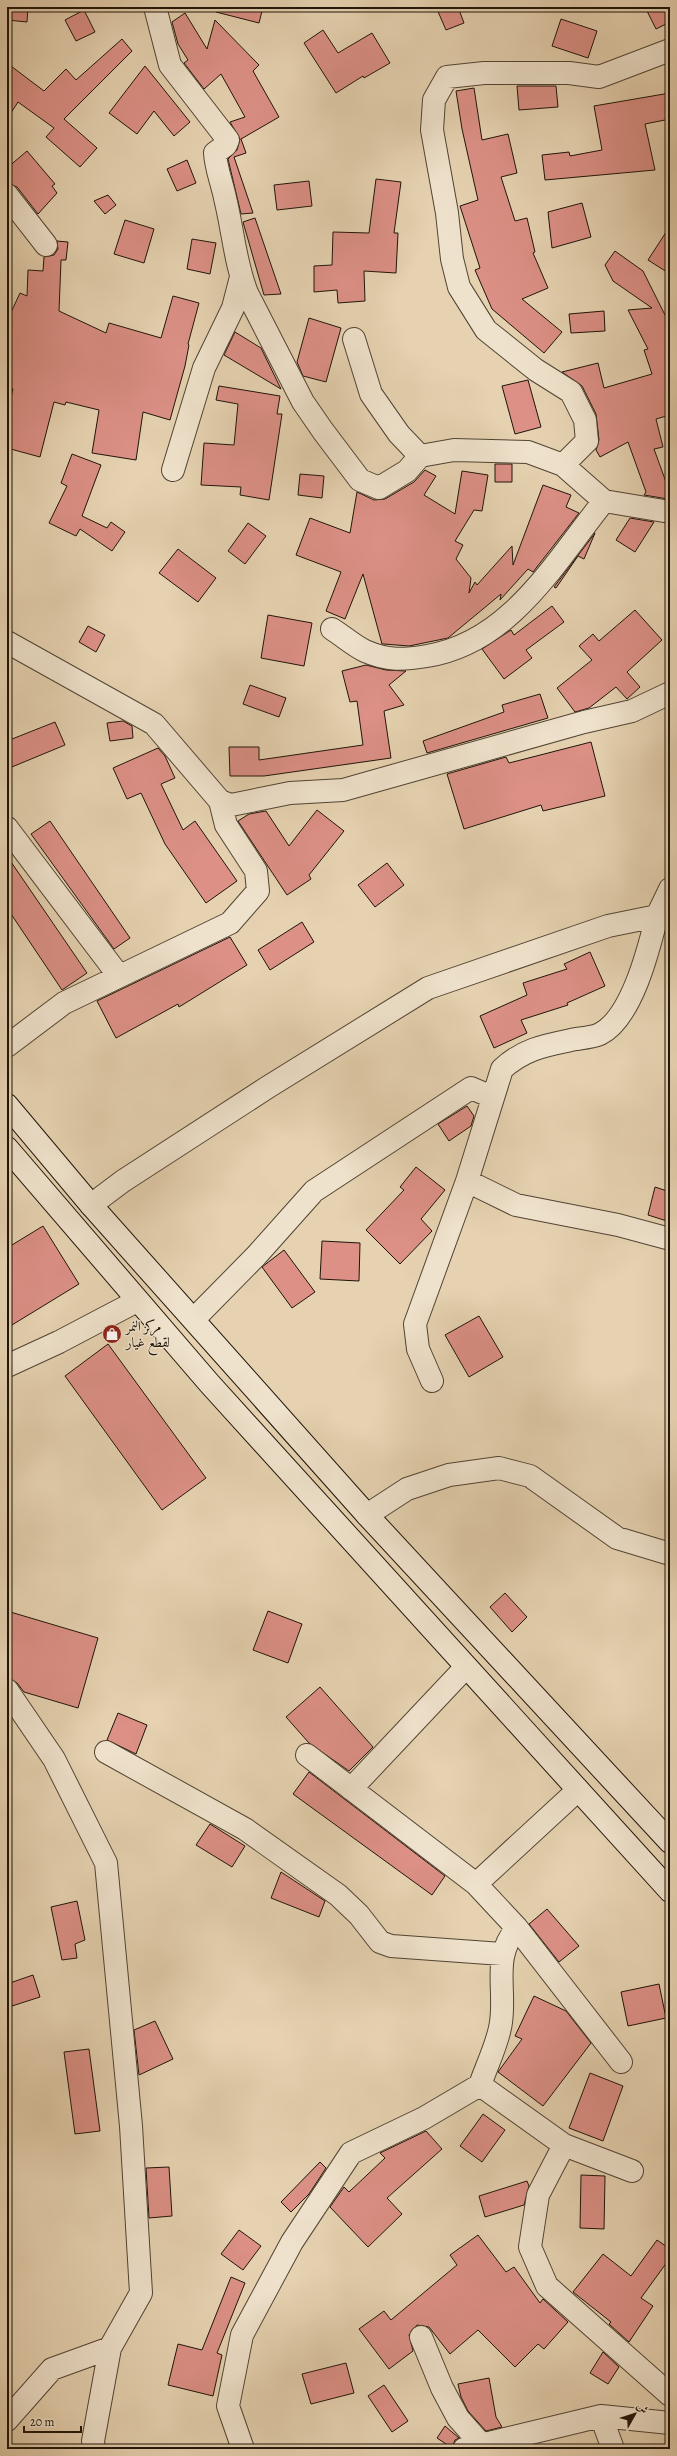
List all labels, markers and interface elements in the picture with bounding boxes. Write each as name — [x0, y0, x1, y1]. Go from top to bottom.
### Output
place label: مركز النمر لقطع غيار — [124, 1317, 170, 1356]
shop icon: مركز النمر لقطع غيار — [101, 1323, 123, 1345]
north arrow — [615, 2394, 655, 2434]
text: ش — [633, 2399, 652, 2417]
scale bar — [24, 2408, 81, 2434]
text: 20 m — [30, 2414, 54, 2430]

